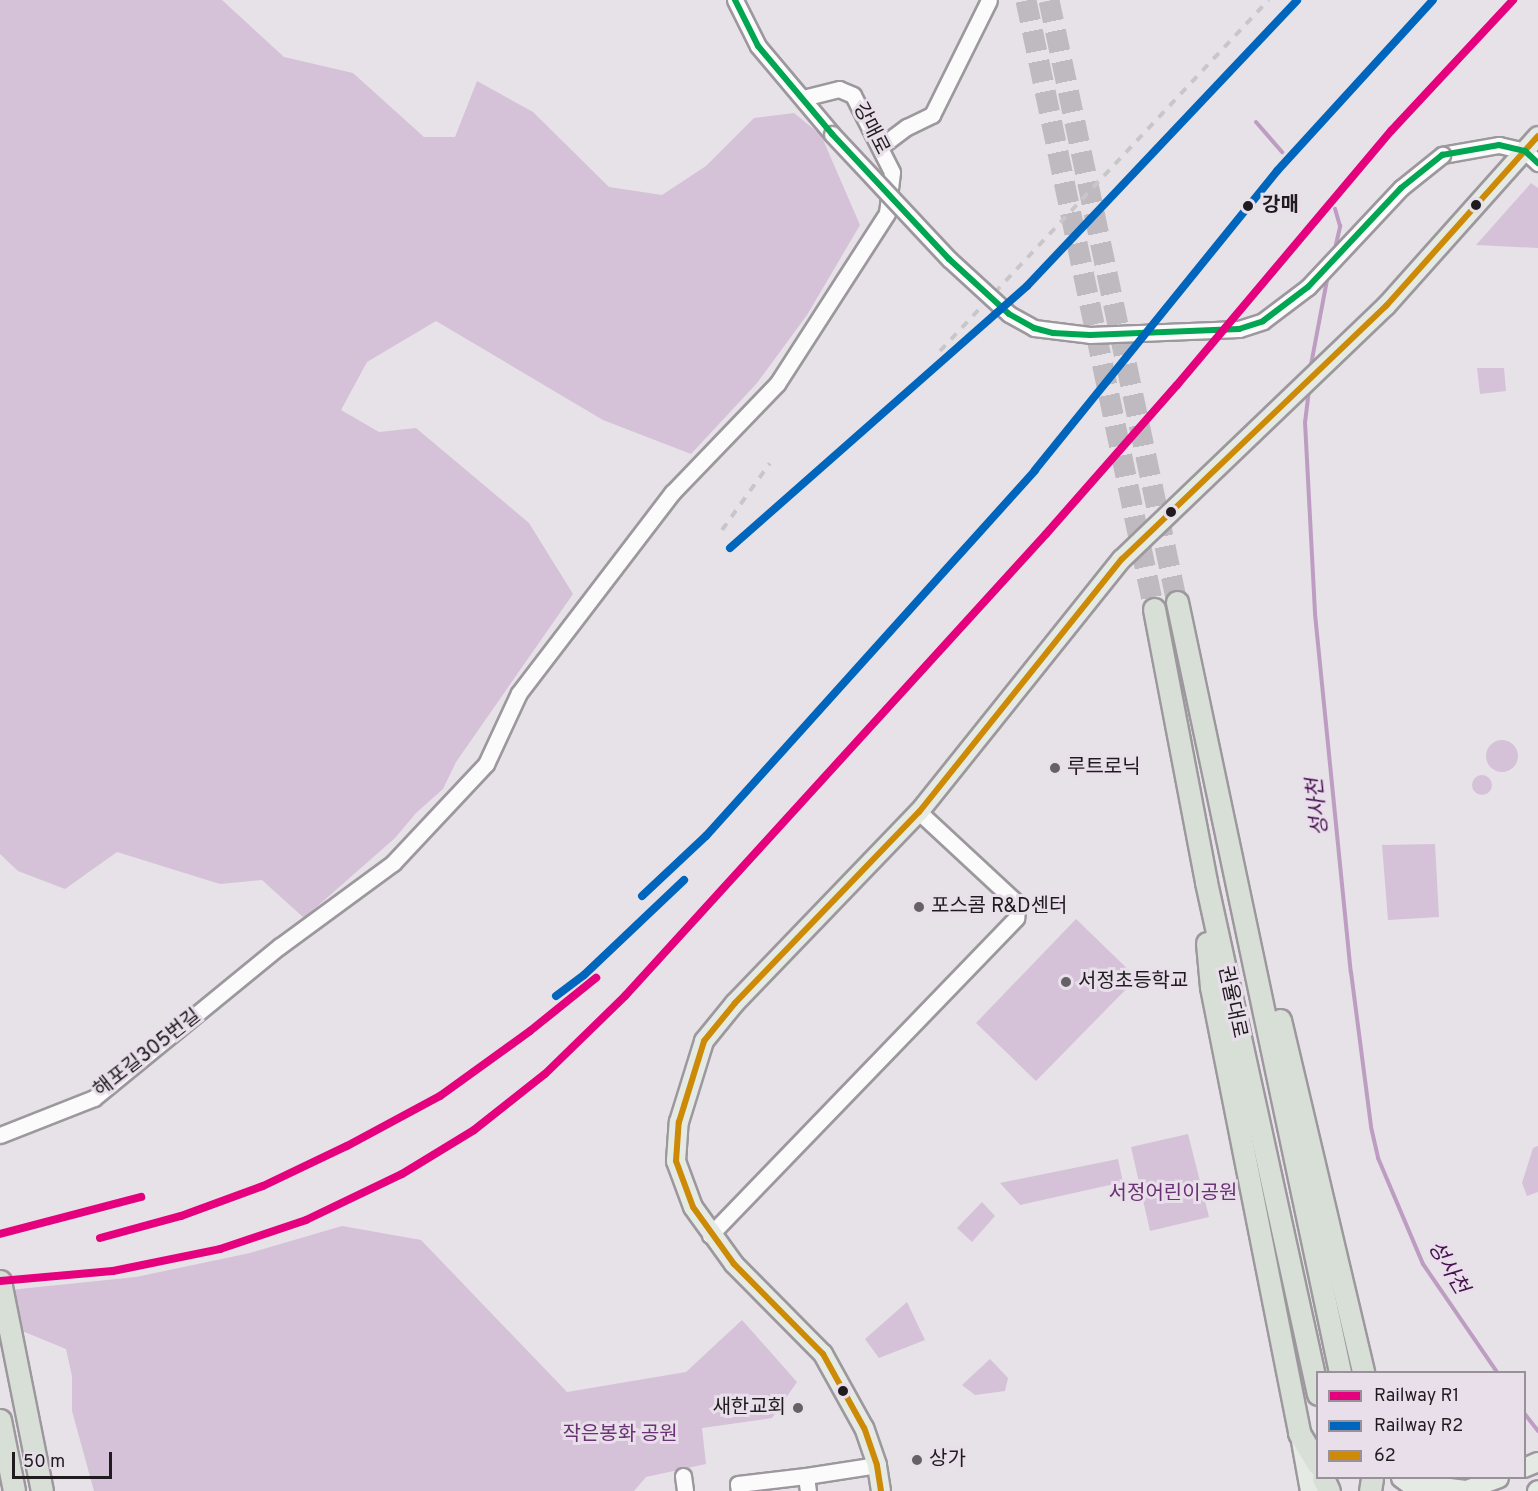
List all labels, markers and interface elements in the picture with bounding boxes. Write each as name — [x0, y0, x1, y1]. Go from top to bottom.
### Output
street label: 강매로 — [847, 99, 893, 159]
place label: 강매 — [1262, 194, 1299, 218]
marker: 강매 — [1239, 197, 1257, 215]
unlabelled marker — [1470, 199, 1482, 211]
unlabelled marker — [1165, 506, 1177, 518]
place label: 루트로닉 — [1067, 756, 1141, 780]
marker: 루트로닉 — [1048, 761, 1062, 775]
water label: 성사천 — [1303, 777, 1335, 837]
place label: 포스콤 R&D센터 — [931, 895, 1067, 919]
marker: 포스콤 R&D센터 — [912, 900, 926, 914]
street label: 권율대로 — [1212, 964, 1250, 1040]
place label: 서정초등학교 — [1078, 970, 1188, 994]
marker: 서정초등학교 — [1059, 975, 1073, 989]
street label: 해포길305번길 — [90, 1005, 206, 1103]
park label: 서정어린이공원 — [1109, 1182, 1237, 1206]
water label: 성사천 — [1421, 1237, 1473, 1299]
legend — [1316, 1371, 1526, 1479]
unlabelled marker — [837, 1385, 849, 1397]
text: Railway R1 — [1374, 1385, 1459, 1408]
place label: 새한교회 — [712, 1396, 786, 1420]
marker: 새한교회 — [791, 1401, 805, 1415]
text: Railway R2 — [1374, 1415, 1463, 1438]
park label: 작은봉화 공원 — [562, 1423, 678, 1447]
scale bar — [15, 1440, 116, 1478]
text: 62 — [1374, 1445, 1396, 1468]
place label: 상가 — [929, 1448, 966, 1472]
text: 50 m — [23, 1451, 65, 1474]
marker: 상가 — [910, 1453, 924, 1467]

